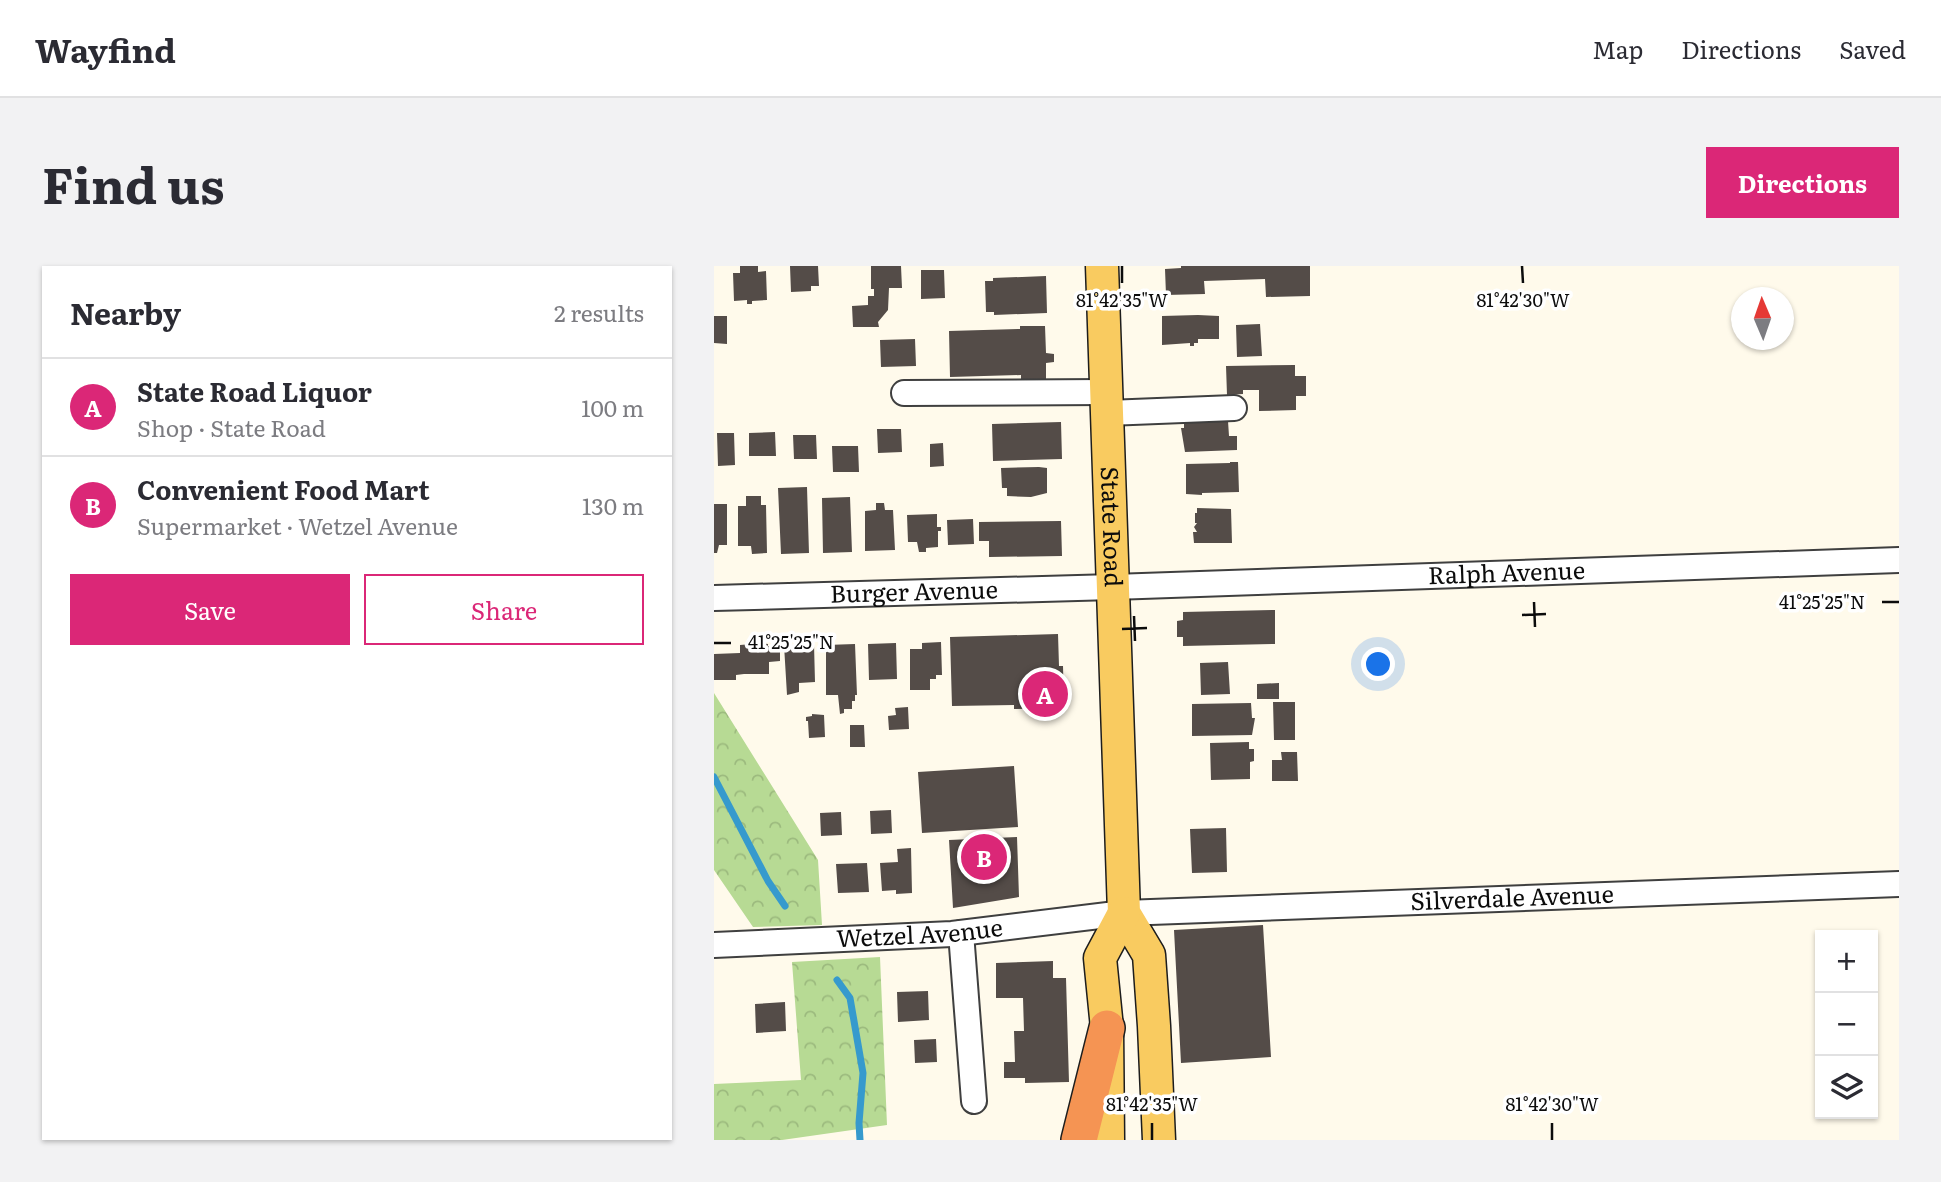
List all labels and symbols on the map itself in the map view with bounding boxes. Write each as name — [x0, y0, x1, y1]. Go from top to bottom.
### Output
text: 81°42'35"W — [1076, 286, 1168, 313]
text: 81°42'30"W — [1476, 286, 1570, 313]
north arrow — [1731, 287, 1794, 350]
street label: State Road — [1094, 466, 1133, 588]
street label: Ralph Avenue — [1427, 551, 1586, 591]
street label: Burger Avenue — [829, 570, 998, 610]
text: 41°25'25"N — [1779, 588, 1865, 615]
text: 41°25'25"N — [748, 628, 834, 655]
your location — [1361, 647, 1395, 681]
pin: A — [1022, 668, 1068, 720]
pin: B — [961, 831, 1007, 883]
street label: Silverdale Avenue — [1410, 875, 1614, 917]
street label: Wetzel Avenue — [836, 908, 1005, 954]
text: 81°42'35"W — [1106, 1090, 1198, 1117]
text: 81°42'30"W — [1505, 1090, 1599, 1117]

